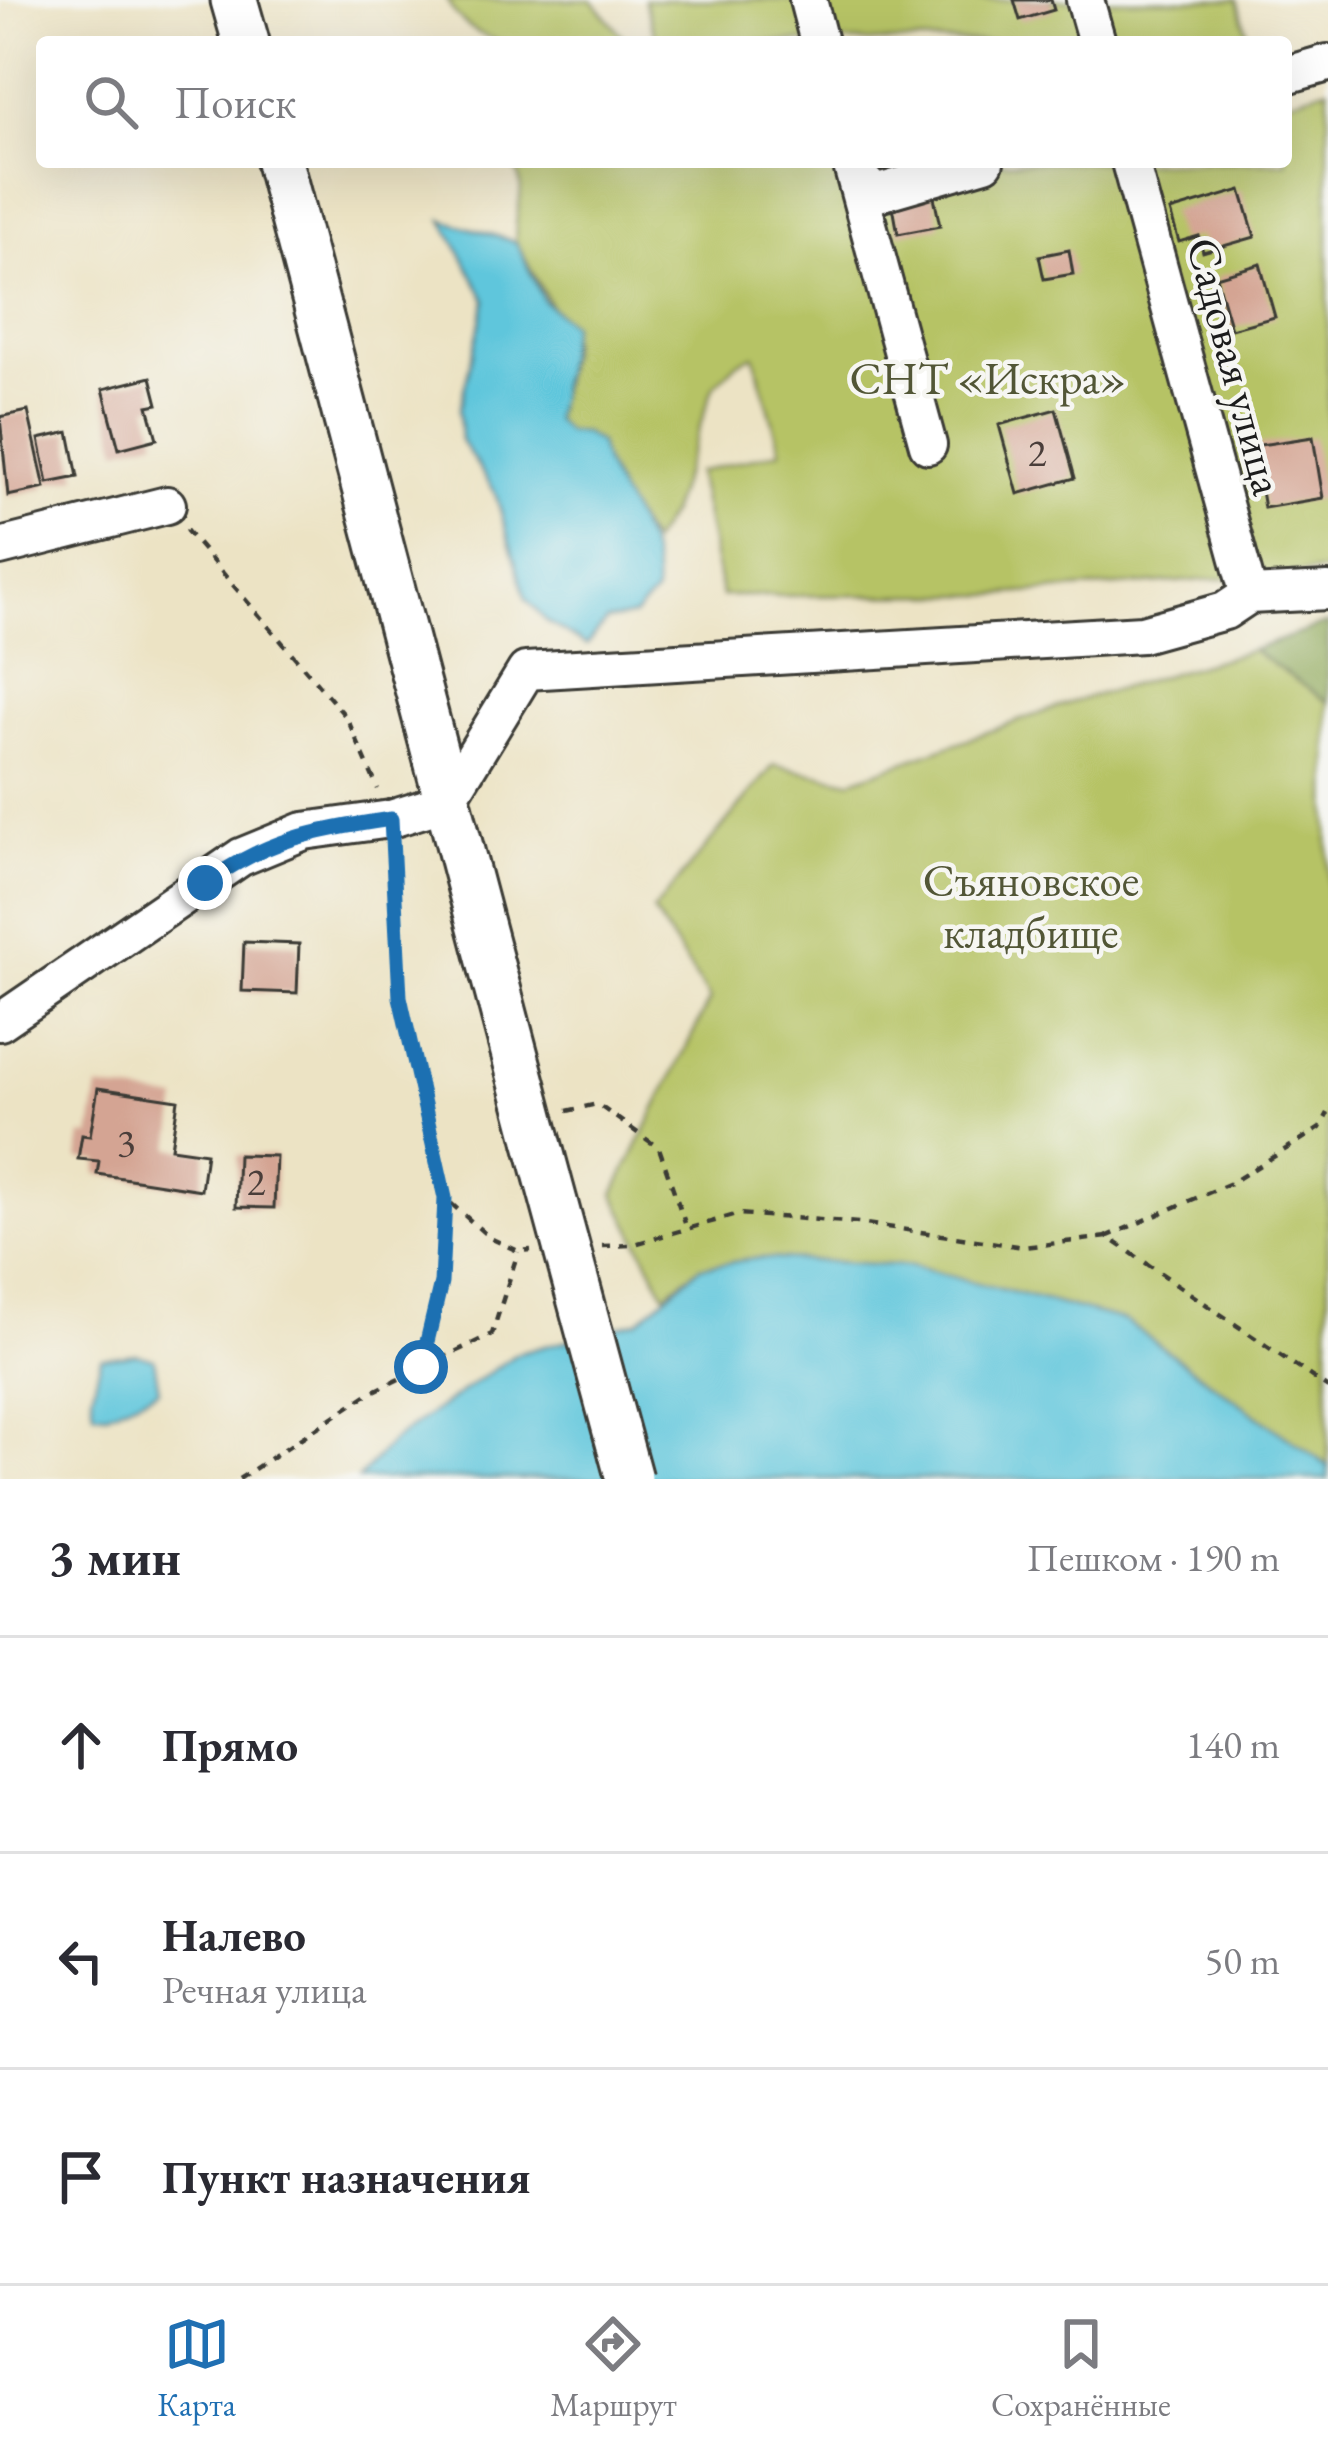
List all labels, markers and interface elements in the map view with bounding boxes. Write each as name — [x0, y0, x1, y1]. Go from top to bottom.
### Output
search box — [36, 36, 1292, 168]
icon: search — [78, 69, 144, 135]
text: Поиск — [174, 73, 296, 131]
street label: Садовая улица — [1174, 231, 1298, 501]
park label: СНТ «Искра» — [850, 349, 1126, 407]
house number: 2 — [1028, 427, 1047, 478]
park label: Съяновское кладбище — [923, 851, 1139, 961]
route end — [178, 856, 232, 910]
house number: 3 — [117, 1117, 135, 1168]
house number: 2 — [247, 1156, 266, 1207]
route start — [394, 1340, 448, 1394]
text: 3 мин — [48, 1524, 181, 1590]
text: Пешком · 190 m — [1027, 1532, 1280, 1583]
icon: ahead — [48, 1712, 114, 1778]
text: Прямо — [162, 1716, 298, 1774]
text: 140 m — [1186, 1719, 1280, 1770]
text: Налево — [162, 1906, 306, 1964]
icon: left — [48, 1928, 114, 1994]
text: 50 m — [1204, 1935, 1280, 1986]
text: Речная улица — [162, 1964, 366, 2015]
icon: arrive — [48, 2144, 114, 2210]
text: Пункт назначения — [162, 2148, 531, 2206]
tab: Карта — [157, 2311, 236, 2426]
tab: Маршрут — [550, 2311, 677, 2426]
tab: Сохранённые — [991, 2311, 1171, 2426]

